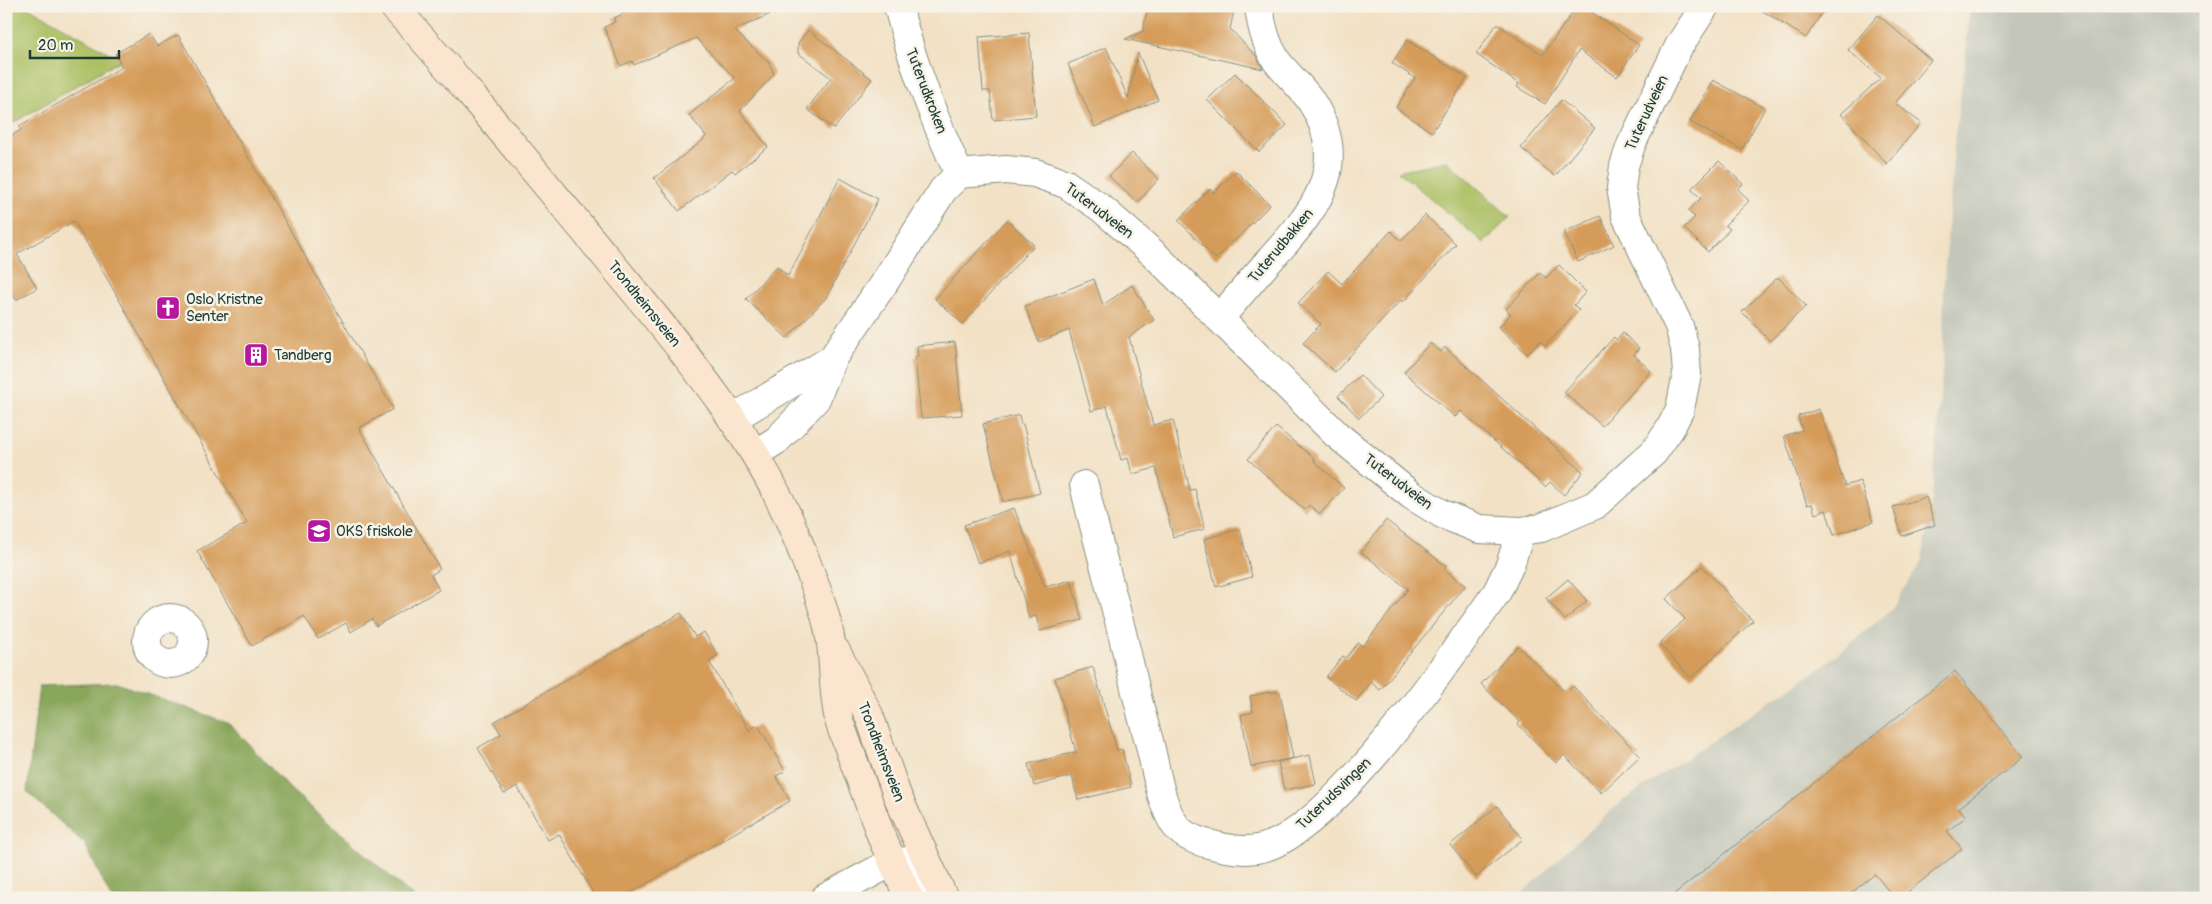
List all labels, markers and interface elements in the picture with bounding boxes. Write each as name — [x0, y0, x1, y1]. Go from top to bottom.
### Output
scale bar — [30, 28, 119, 60]
text: 20 m — [38, 36, 73, 55]
street label: Tuterudkroken — [901, 45, 951, 137]
street label: Tuterudveien — [1621, 72, 1673, 154]
street label: Tuterudveien — [1061, 179, 1137, 243]
street label: Tuterudbakken — [1244, 205, 1318, 287]
street label: Trondheimsveien — [603, 257, 685, 351]
place label: Oslo Kristne Senter — [186, 290, 263, 326]
church icon: Oslo Kristne Senter — [155, 295, 181, 321]
building icon: Tandberg — [243, 342, 269, 368]
place label: Tandberg — [274, 346, 331, 365]
street label: Tuterudveien — [1360, 450, 1436, 514]
school or university icon: OKS friskole — [306, 518, 332, 544]
place label: OKS friskole — [336, 522, 413, 541]
street label: Trondheimsveien — [853, 699, 909, 805]
street label: Tuterudsvingen — [1293, 754, 1375, 834]

